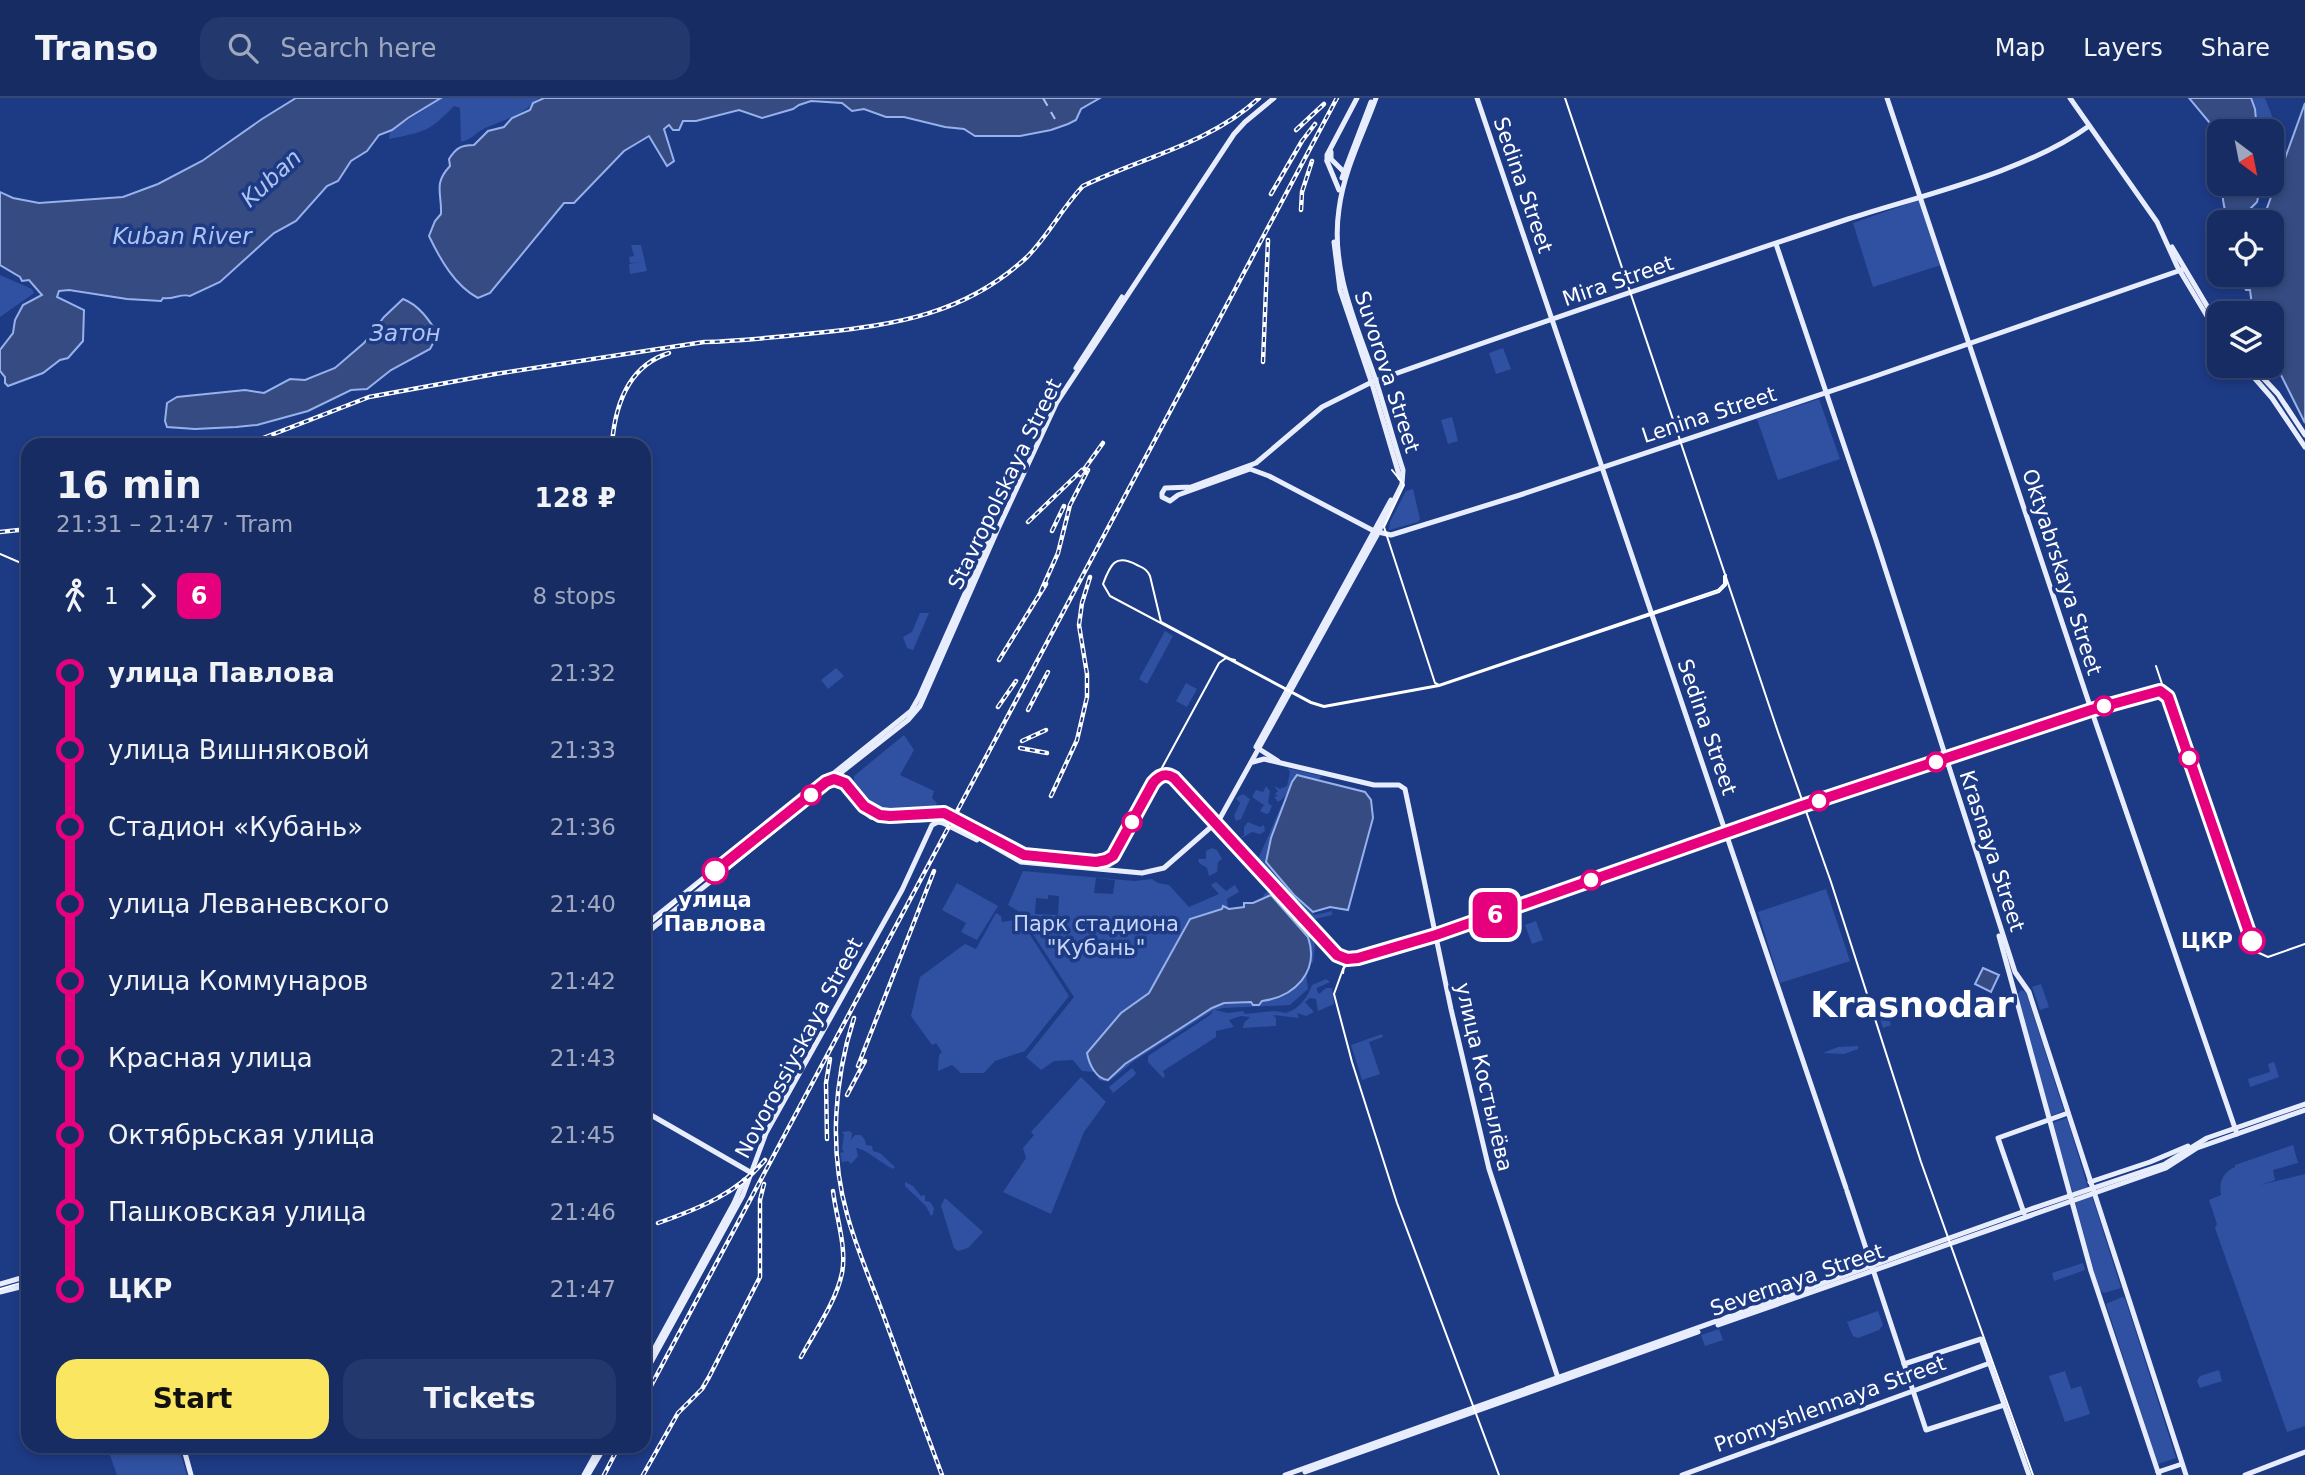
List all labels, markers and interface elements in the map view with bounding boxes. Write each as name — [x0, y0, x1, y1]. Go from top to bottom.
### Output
search box — [200, 17, 690, 80]
text: Transo — [35, 29, 158, 68]
icon: search — [224, 29, 262, 67]
text: Search here — [280, 33, 436, 63]
text: Map — [1995, 34, 2045, 62]
text: Layers — [2083, 34, 2163, 62]
text: Share — [2201, 34, 2270, 62]
street label: Sedina Street — [1489, 114, 1557, 256]
north arrow — [2207, 119, 2284, 196]
map controls — [2207, 119, 2284, 378]
water label: Kuban — [236, 144, 306, 212]
button: locate — [2207, 210, 2284, 287]
water label: Kuban River — [112, 223, 253, 249]
street label: Mira Street — [1559, 251, 1677, 311]
street label: Suvorova Street — [1350, 288, 1424, 456]
button: layers — [2207, 301, 2284, 378]
water label: Затон — [369, 320, 441, 346]
street label: Stavropolskaya Street — [944, 375, 1066, 593]
street label: Lenina Street — [1639, 382, 1779, 448]
text: 16 min — [56, 463, 202, 507]
street label: Oktyabrskaya Street — [2017, 466, 2107, 678]
text: 128 ₽ — [535, 483, 616, 513]
text: 21:31 – 21:47 · Tram — [56, 511, 293, 537]
icon: walk — [56, 577, 94, 615]
icon: forward — [129, 577, 167, 615]
text: 6 — [191, 582, 207, 610]
text: 1 — [104, 583, 119, 609]
text: 8 stops — [532, 583, 616, 609]
street label: Sedina Street — [1673, 656, 1741, 798]
text: улица Павлова — [108, 658, 335, 688]
text: 21:32 — [550, 660, 616, 686]
unlabelled marker — [2094, 696, 2114, 716]
text: улица Вишняковой — [108, 735, 370, 765]
text: 21:33 — [550, 737, 616, 763]
unlabelled marker — [2179, 748, 2199, 768]
unlabelled marker — [1926, 752, 1946, 772]
street label: Krasnaya Street — [1955, 767, 2029, 935]
unlabelled marker — [801, 785, 821, 805]
unlabelled marker — [1809, 791, 1829, 811]
text: Стадион «Кубань» — [108, 812, 363, 842]
unlabelled marker — [1122, 812, 1142, 832]
text: 21:36 — [550, 814, 616, 840]
marker: улица Павлова — [702, 858, 728, 884]
unlabelled marker — [1581, 870, 1601, 890]
place label: улица Павлова — [664, 888, 766, 936]
text: улица Леваневского — [108, 889, 389, 919]
text: 21:40 — [550, 891, 616, 917]
line badge: 6 — [1472, 892, 1518, 938]
text: 6 — [1487, 901, 1503, 929]
park label: Парк стадиона "Кубань" — [1013, 912, 1179, 960]
marker: ЦКР — [2239, 928, 2265, 954]
place label: ЦКР — [2181, 929, 2233, 953]
street label: Novorossiyskaya Street — [731, 934, 867, 1162]
text: улица Коммунаров — [108, 966, 368, 996]
text: 21:42 — [550, 968, 616, 994]
street label: улица Костылёва — [1451, 980, 1517, 1174]
district label: Krasnodar — [1810, 985, 2015, 1025]
text: Красная улица — [108, 1043, 313, 1073]
text: 21:43 — [550, 1045, 616, 1071]
text: Октябрьская улица — [108, 1120, 375, 1150]
text: 21:45 — [550, 1122, 616, 1148]
text: Пашковская улица — [108, 1197, 367, 1227]
text: 21:46 — [550, 1199, 616, 1225]
street label: Severnaya Street — [1707, 1239, 1887, 1321]
text: ЦКР — [108, 1274, 172, 1304]
text: 21:47 — [550, 1276, 616, 1302]
street label: Promyshlennaya Street — [1711, 1351, 1949, 1457]
button: Start — [56, 1359, 329, 1439]
button: Tickets — [343, 1359, 616, 1439]

